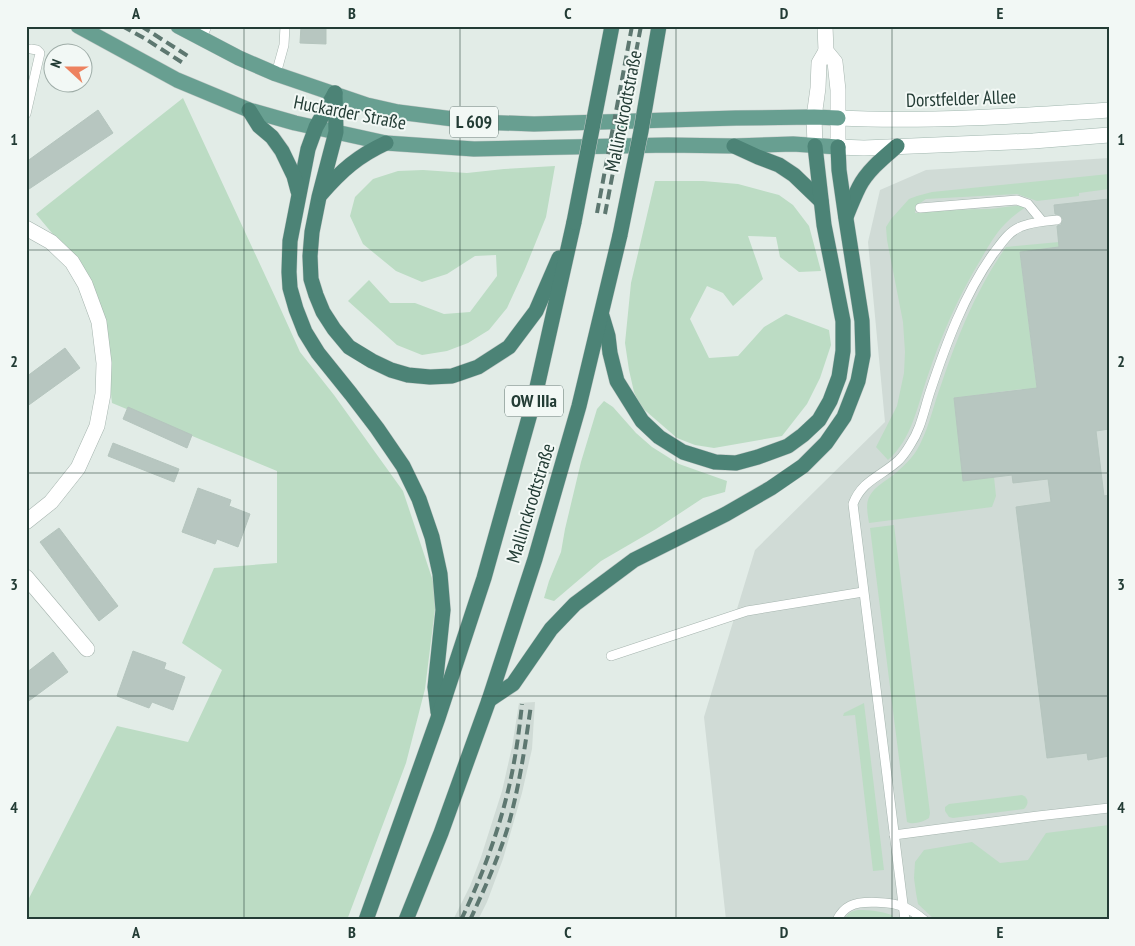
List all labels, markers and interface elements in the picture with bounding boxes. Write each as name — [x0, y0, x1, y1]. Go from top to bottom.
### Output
text: A — [131, 3, 141, 23]
text: B — [348, 3, 356, 23]
text: C — [564, 3, 572, 23]
text: D — [780, 3, 789, 23]
text: E — [997, 3, 1004, 23]
north arrow — [42, 42, 92, 92]
street label: Mallinckrodtstraße — [599, 48, 647, 174]
text: N — [46, 57, 66, 70]
street label: Dorstfelder Allee — [905, 84, 1017, 112]
street label: Huckarder Straße — [292, 89, 408, 135]
road number: L 609 — [450, 106, 498, 138]
text: 1 — [10, 129, 18, 149]
text: 1 — [1117, 129, 1125, 149]
text: 2 — [10, 351, 18, 371]
text: 2 — [1117, 351, 1125, 371]
road number: OW IIIa — [505, 386, 563, 416]
street label: Mallinckrodtstraße — [500, 440, 560, 566]
text: 3 — [10, 574, 18, 594]
text: 3 — [1117, 574, 1125, 594]
text: 4 — [10, 797, 18, 817]
text: 4 — [1117, 797, 1125, 817]
text: A — [131, 922, 141, 942]
text: B — [348, 922, 356, 942]
text: C — [564, 922, 572, 942]
text: D — [780, 922, 789, 942]
text: E — [997, 922, 1004, 942]

